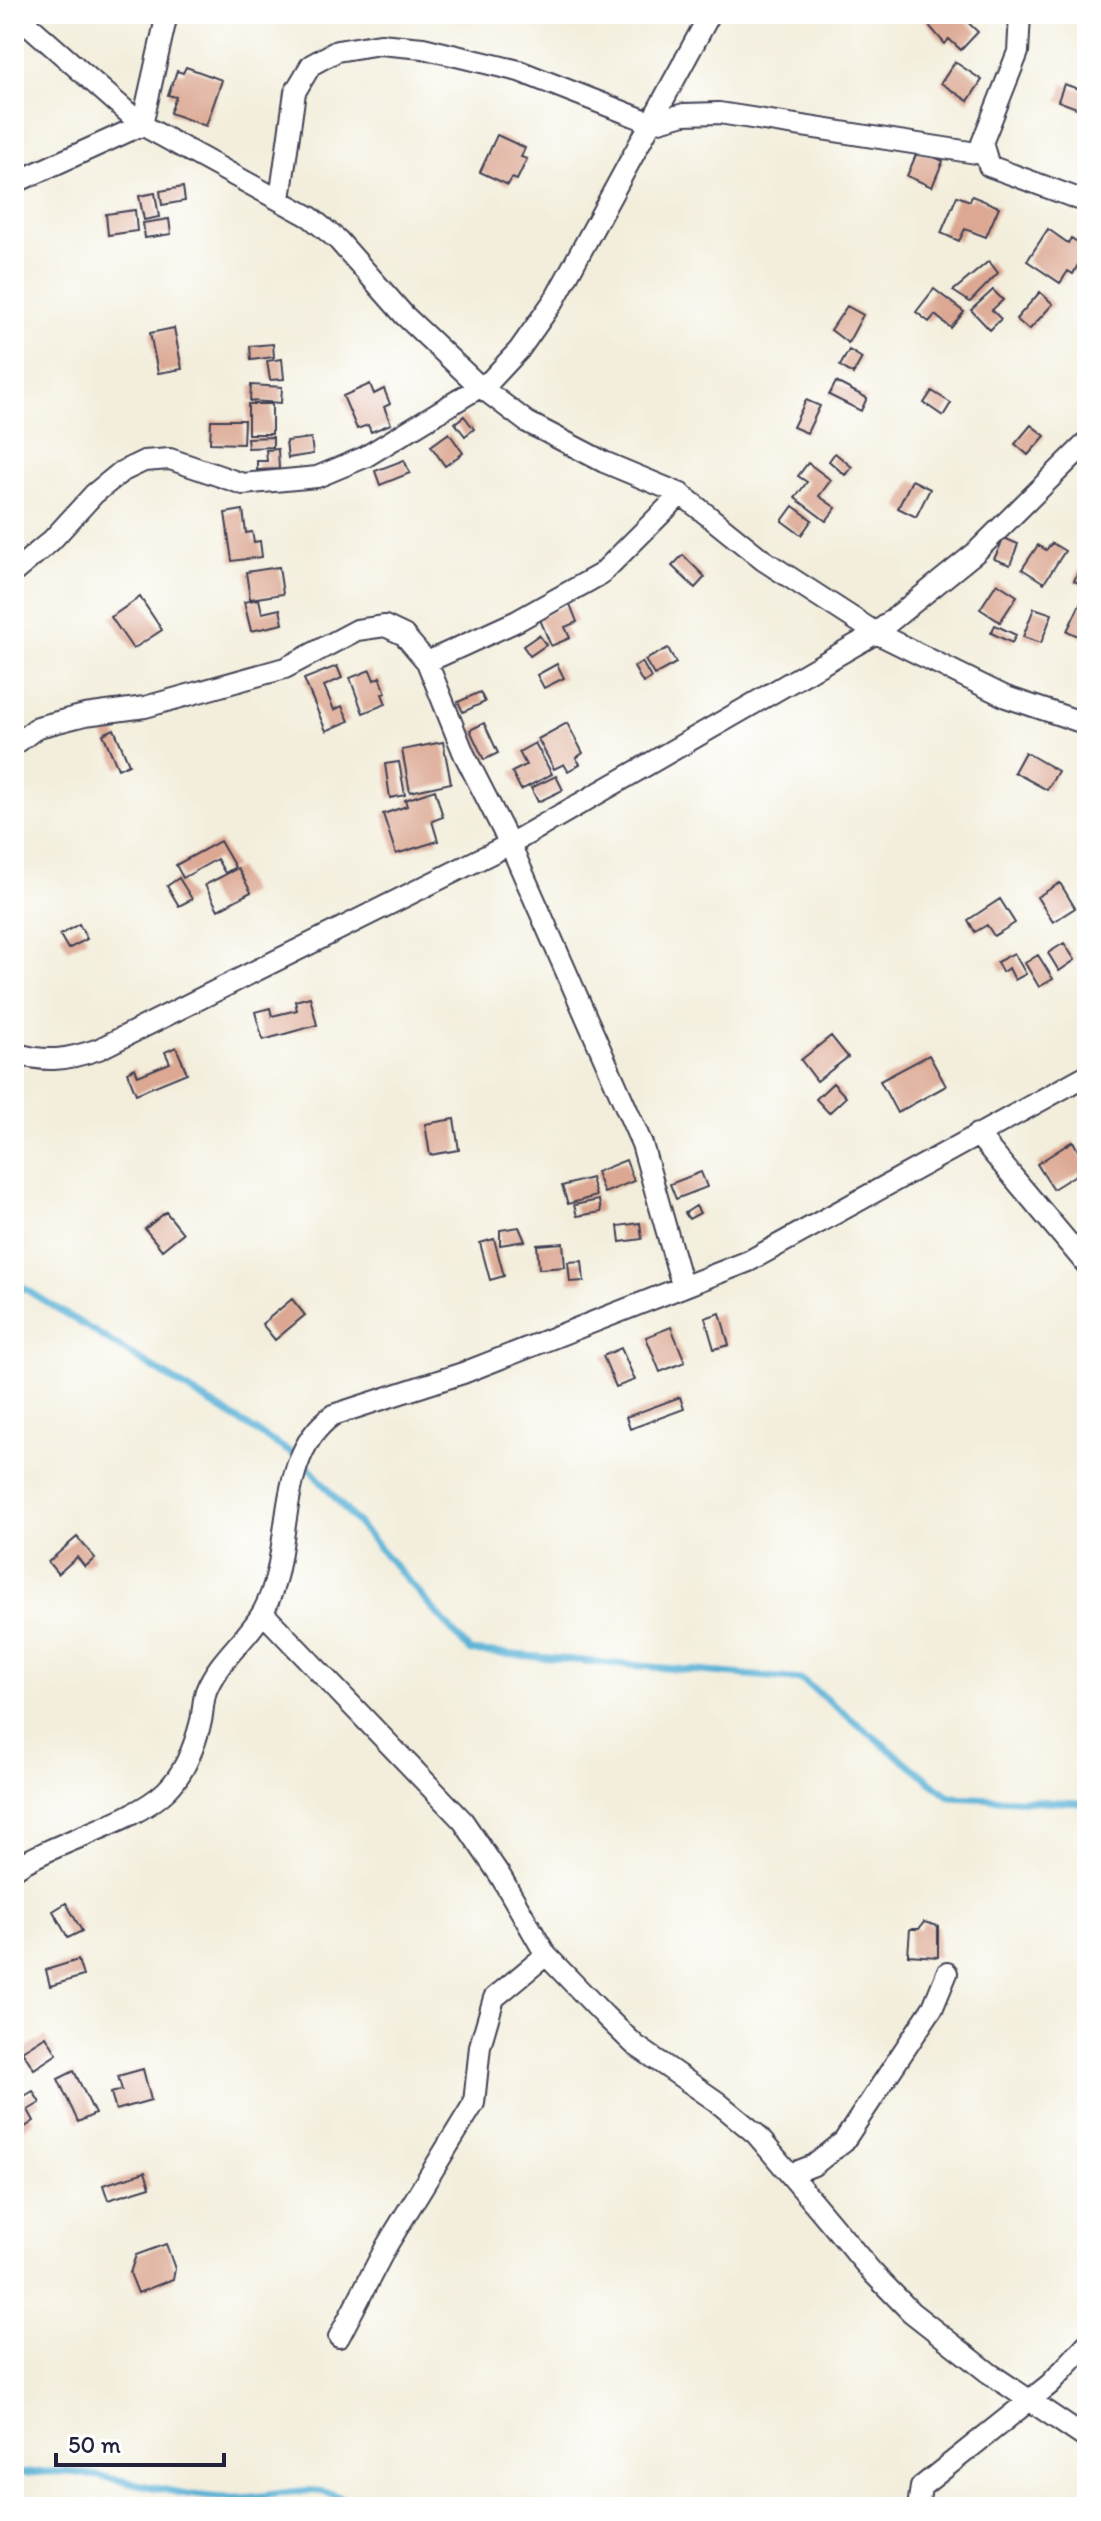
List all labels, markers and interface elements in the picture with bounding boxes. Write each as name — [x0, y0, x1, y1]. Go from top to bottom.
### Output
scale bar — [56, 2417, 224, 2467]
text: 50 m — [68, 2430, 121, 2459]

